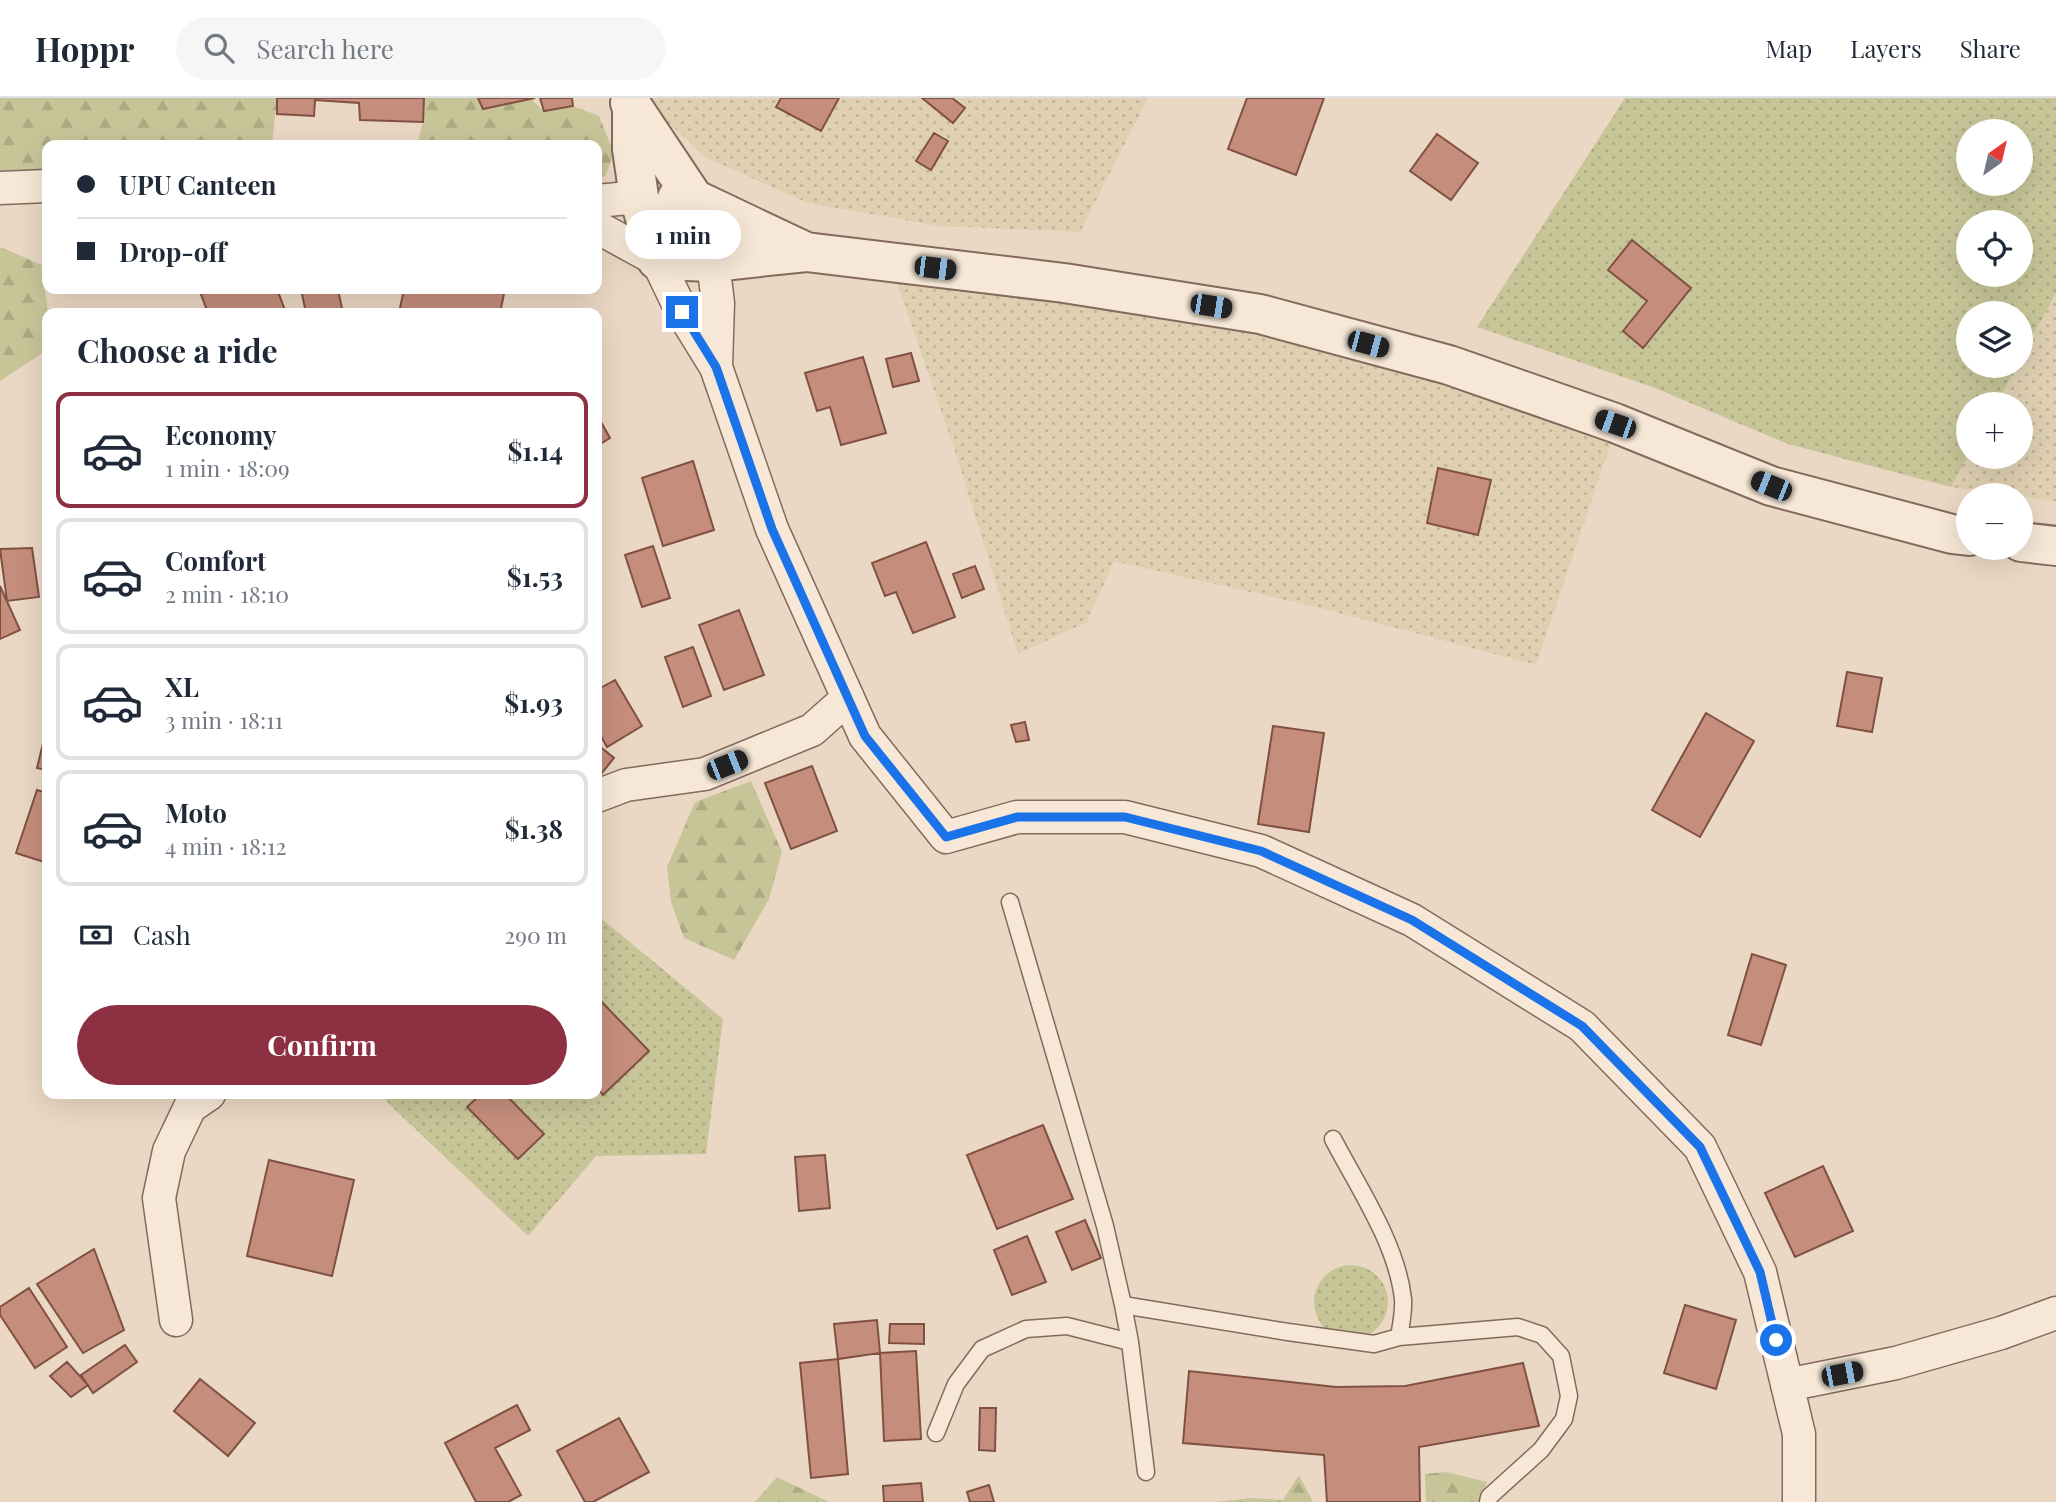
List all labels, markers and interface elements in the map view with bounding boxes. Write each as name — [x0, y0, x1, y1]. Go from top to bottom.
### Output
search box — [176, 17, 666, 80]
text: Hoppr — [35, 26, 134, 70]
icon: search — [200, 29, 238, 67]
text: Search here — [256, 31, 394, 66]
text: Map — [1766, 32, 1812, 64]
text: Layers — [1850, 32, 1922, 64]
text: Share — [1960, 32, 2021, 64]
north arrow — [1956, 119, 2034, 196]
map controls — [1956, 119, 2033, 560]
text: UPU Canteen — [119, 167, 276, 202]
button: locate — [1956, 210, 2033, 287]
callout: 1 min — [624, 211, 740, 260]
text: 1 min — [655, 219, 711, 250]
text: Drop-off — [119, 234, 226, 269]
car — [913, 255, 958, 281]
car — [1189, 292, 1234, 320]
route end — [666, 296, 698, 328]
button: layers — [1956, 301, 2033, 378]
text: Choose a ride — [77, 328, 278, 371]
car — [1345, 328, 1392, 360]
button: + — [1956, 392, 2033, 469]
car — [1592, 407, 1639, 441]
text: Economy — [165, 417, 276, 452]
icon: car — [81, 419, 144, 482]
text: $1.14 — [507, 433, 563, 468]
text: 1 min · 18:09 — [165, 452, 290, 483]
car — [1748, 468, 1795, 504]
button: − — [1956, 483, 2033, 560]
text: Comfort — [165, 543, 266, 578]
icon: car — [81, 545, 144, 608]
text: $1.53 — [507, 559, 563, 594]
text: 2 min · 18:10 — [165, 578, 289, 609]
text: XL — [165, 669, 199, 704]
icon: car — [81, 671, 144, 734]
text: $1.93 — [504, 685, 563, 720]
text: 3 min · 18:11 — [165, 704, 283, 735]
car — [704, 747, 751, 783]
text: Moto — [165, 795, 227, 830]
icon: car — [81, 797, 144, 860]
text: $1.38 — [505, 811, 563, 846]
text: 4 min · 18:12 — [165, 830, 287, 861]
icon: cash — [77, 916, 115, 954]
text: Cash — [133, 917, 191, 952]
text: 290 m — [504, 919, 567, 950]
button: Confirm — [77, 1005, 567, 1085]
route start — [1760, 1324, 1792, 1356]
car — [1820, 1360, 1865, 1388]

